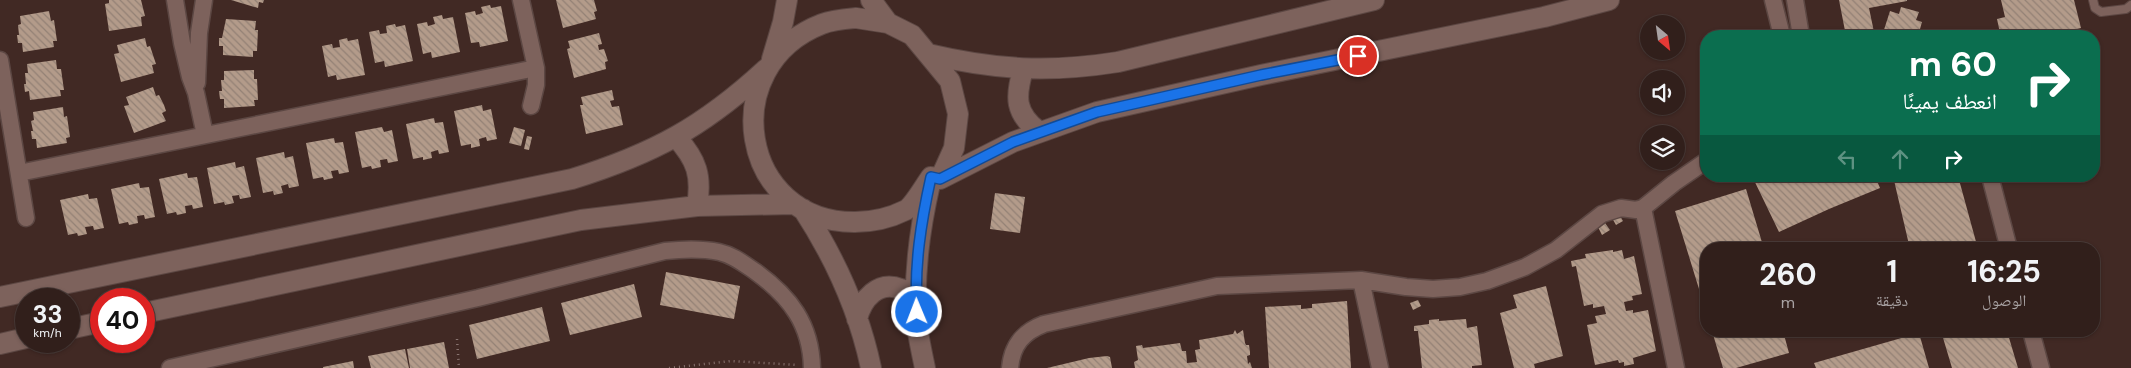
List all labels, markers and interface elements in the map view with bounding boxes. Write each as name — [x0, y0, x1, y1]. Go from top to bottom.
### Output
north arrow — [1640, 15, 1685, 60]
map controls — [1640, 15, 1685, 170]
pin — [1337, 35, 1379, 77]
text: 60 m — [1909, 41, 1997, 87]
icon: arrive — [1344, 42, 1372, 70]
icon: right — [2015, 50, 2080, 115]
button: sound — [1640, 70, 1685, 115]
text: انعطف يمينًا — [1902, 87, 1997, 116]
button: layers — [1640, 125, 1685, 170]
icon: left — [1833, 145, 1861, 173]
icon: ahead — [1886, 145, 1914, 173]
icon: right — [1939, 145, 1967, 173]
text: 1 — [1887, 252, 1897, 291]
text: 16:25 — [1967, 252, 2041, 291]
text: 260 — [1759, 255, 1817, 294]
position arrow — [890, 285, 942, 337]
speed limit sign: 40 — [90, 288, 155, 353]
text: دقيقة — [1876, 290, 1908, 311]
text: الوصول — [1982, 290, 2026, 311]
text: m — [1781, 292, 1795, 313]
text: 33 — [32, 298, 63, 331]
text: km/h — [33, 325, 62, 341]

